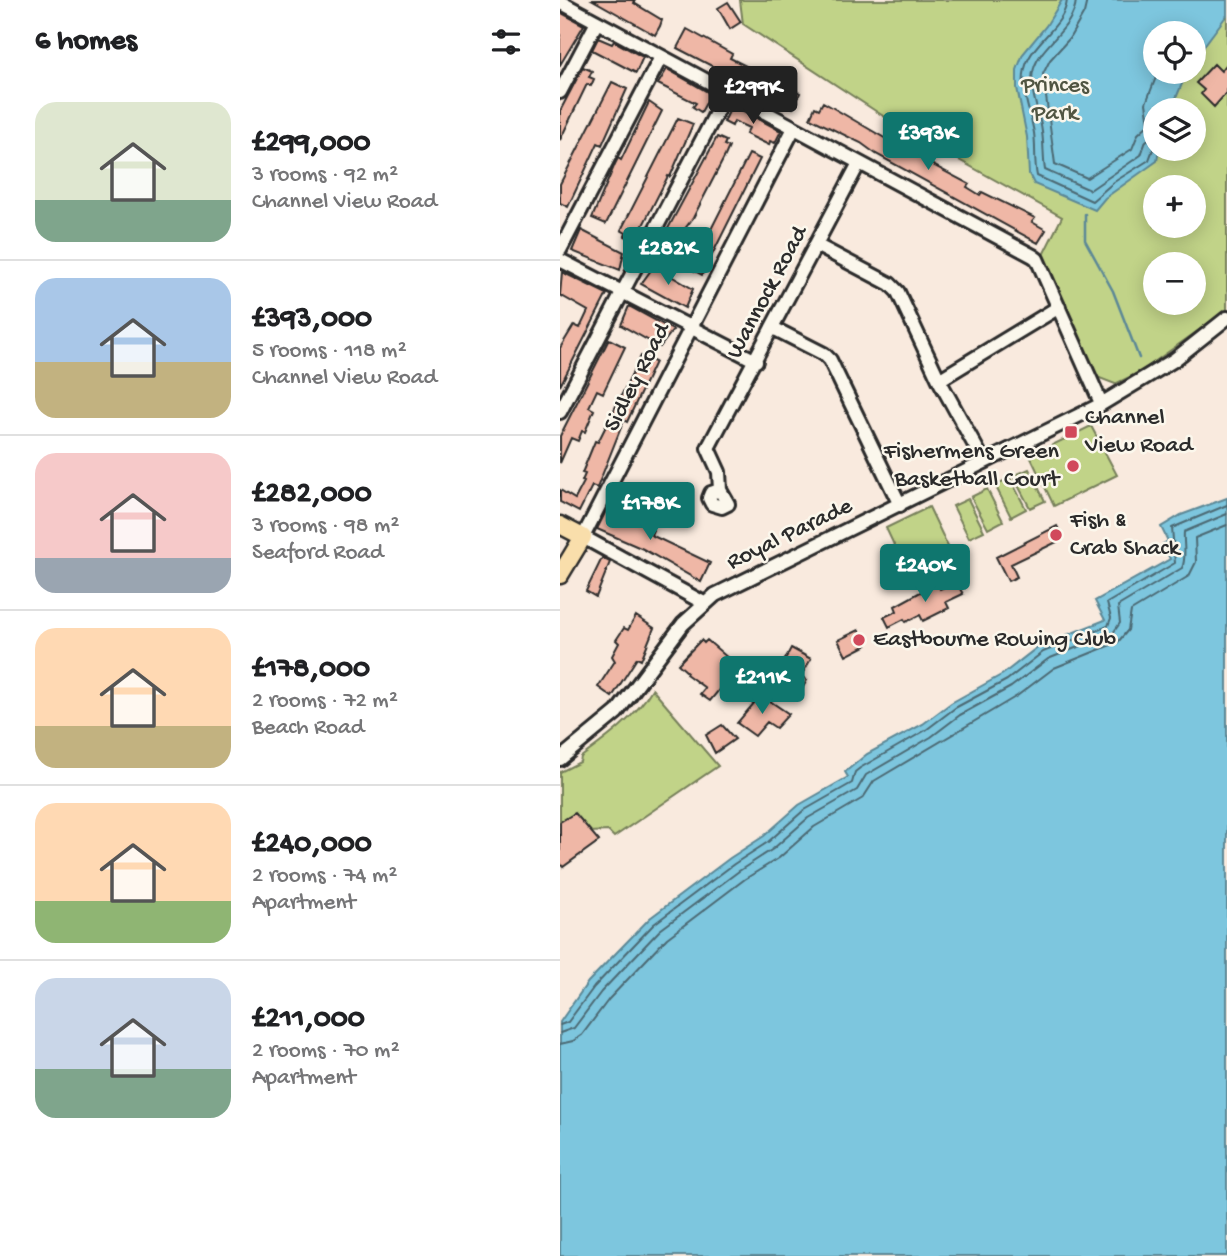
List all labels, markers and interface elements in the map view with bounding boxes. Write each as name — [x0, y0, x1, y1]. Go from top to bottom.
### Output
map controls — [1143, 21, 1206, 315]
button: locate — [1143, 21, 1206, 84]
icon: filters — [487, 23, 525, 61]
text: 6 homes — [35, 25, 137, 60]
pin: £299K — [704, 66, 802, 126]
park label: Princes Park — [1020, 72, 1090, 129]
text: £299K — [724, 75, 782, 102]
button: layers — [1143, 98, 1206, 161]
pin: £393K — [879, 113, 977, 172]
text: £393K — [899, 121, 957, 148]
text: £299,000 — [252, 127, 371, 162]
icon: home — [91, 130, 175, 214]
text: 3 rooms · 92 m² — [252, 162, 398, 189]
button: + — [1143, 175, 1206, 238]
text: Channel View Road — [252, 189, 437, 216]
street label: Wannock Road — [721, 220, 816, 364]
pin: £282K — [619, 228, 717, 287]
text: £282K — [639, 236, 697, 263]
button: − — [1143, 252, 1206, 315]
text: £393,000 — [252, 303, 372, 338]
icon: home — [91, 306, 175, 390]
street label: Sidley Road — [598, 317, 679, 437]
text: 5 rooms · 118 m² — [252, 338, 407, 365]
text: Channel View Road — [252, 365, 437, 392]
place label: Channel View Road — [1084, 404, 1195, 461]
marker: Channel View Road — [1063, 424, 1079, 440]
place label: Fishermens Green Basketball Court — [883, 438, 1061, 495]
marker: Fishermens Green Basketball Court — [1065, 458, 1081, 474]
text: £282,000 — [252, 478, 372, 513]
icon: home — [91, 481, 175, 565]
pin: £178K — [601, 482, 699, 542]
text: £178K — [622, 491, 678, 518]
street label: Royal Parade — [723, 492, 858, 578]
place label: Fish & Crab Shack — [1069, 507, 1182, 564]
text: 3 rooms · 98 m² — [252, 513, 399, 540]
marker: Fish & Crab Shack — [1048, 527, 1064, 543]
text: Seaford Road — [252, 540, 384, 567]
pin: £240K — [876, 544, 974, 604]
text: £240K — [896, 553, 954, 580]
place label: Eastbourne Rowing Club — [873, 626, 1116, 655]
marker: Eastbourne Rowing Club — [851, 632, 867, 648]
text: £178,000 — [252, 653, 370, 688]
icon: home — [91, 656, 175, 740]
pin: £211K — [713, 656, 811, 716]
text: £211K — [736, 665, 788, 692]
text: 2 rooms · 72 m² — [252, 688, 398, 715]
text: Beach Road — [252, 715, 364, 742]
text: £240,000 — [252, 828, 372, 863]
icon: home — [91, 831, 175, 915]
text: 2 rooms · 74 m² — [252, 863, 397, 890]
text: Apartment — [252, 890, 356, 917]
text: £211,000 — [252, 1003, 365, 1038]
icon: home — [91, 1006, 175, 1090]
text: 2 rooms · 70 m² — [252, 1038, 400, 1065]
text: Apartment — [252, 1065, 356, 1092]

